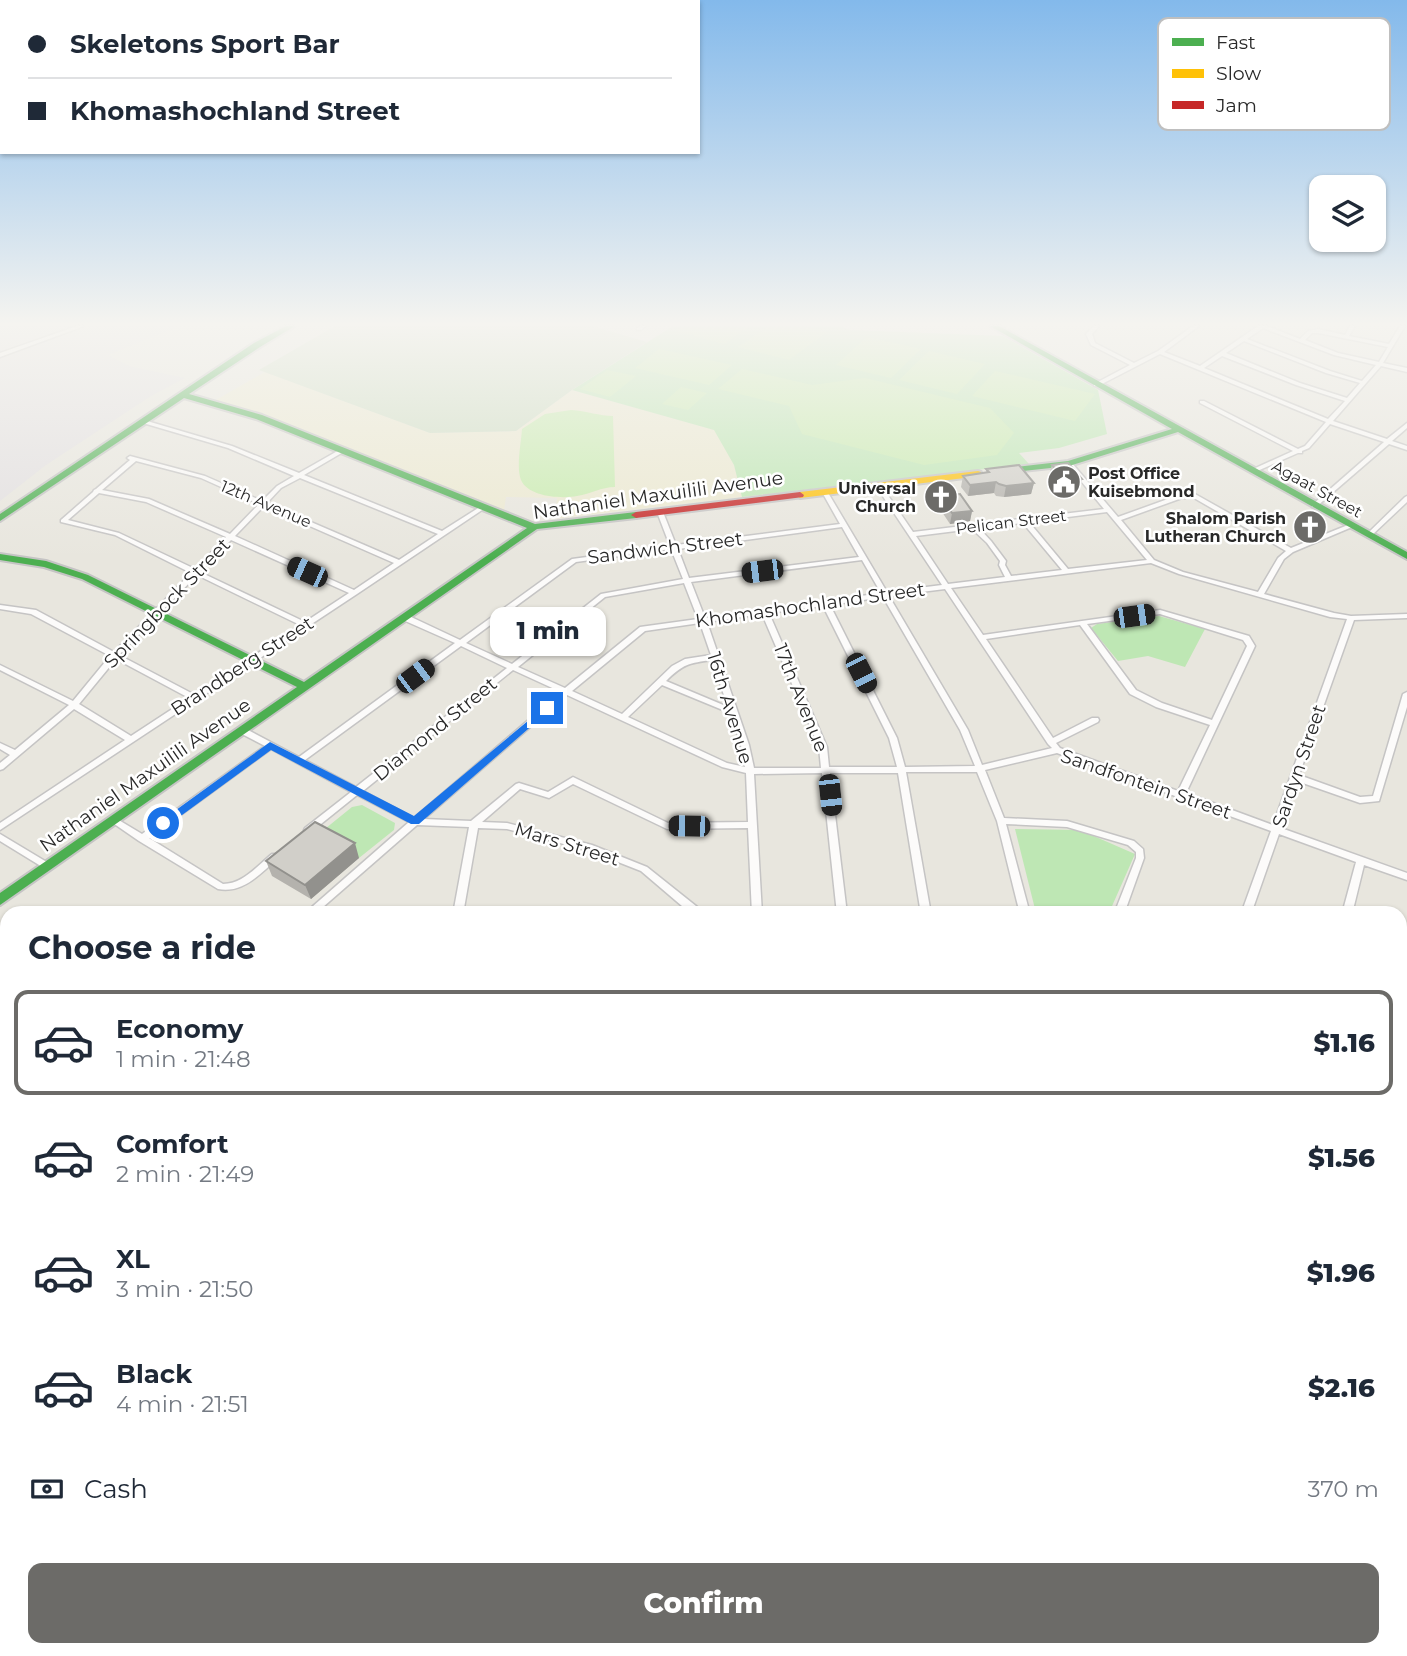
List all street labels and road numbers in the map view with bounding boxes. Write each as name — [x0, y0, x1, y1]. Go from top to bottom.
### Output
street label: Agaat Street — [1269, 456, 1366, 522]
street label: Nathaniel Maxuilili Avenue — [531, 466, 785, 524]
street label: 12th Avenue — [218, 476, 314, 532]
street label: Pelican Street — [955, 506, 1068, 538]
street label: Sandwich Street — [586, 527, 744, 569]
street label: Springbock Street — [99, 533, 235, 673]
street label: Khomashochland Street — [694, 577, 927, 632]
street label: Brandberg Street — [166, 611, 318, 721]
street label: 17th Avenue — [769, 640, 833, 756]
street label: 16th Avenue — [702, 649, 758, 767]
street label: Diamond Street — [369, 672, 502, 786]
street label: Nathaniel Maxuilili Avenue — [35, 693, 255, 857]
street label: Sardyn Street — [1267, 701, 1331, 831]
street label: Sandfontein Street — [1058, 744, 1235, 824]
street label: Mars Street — [512, 817, 623, 871]

